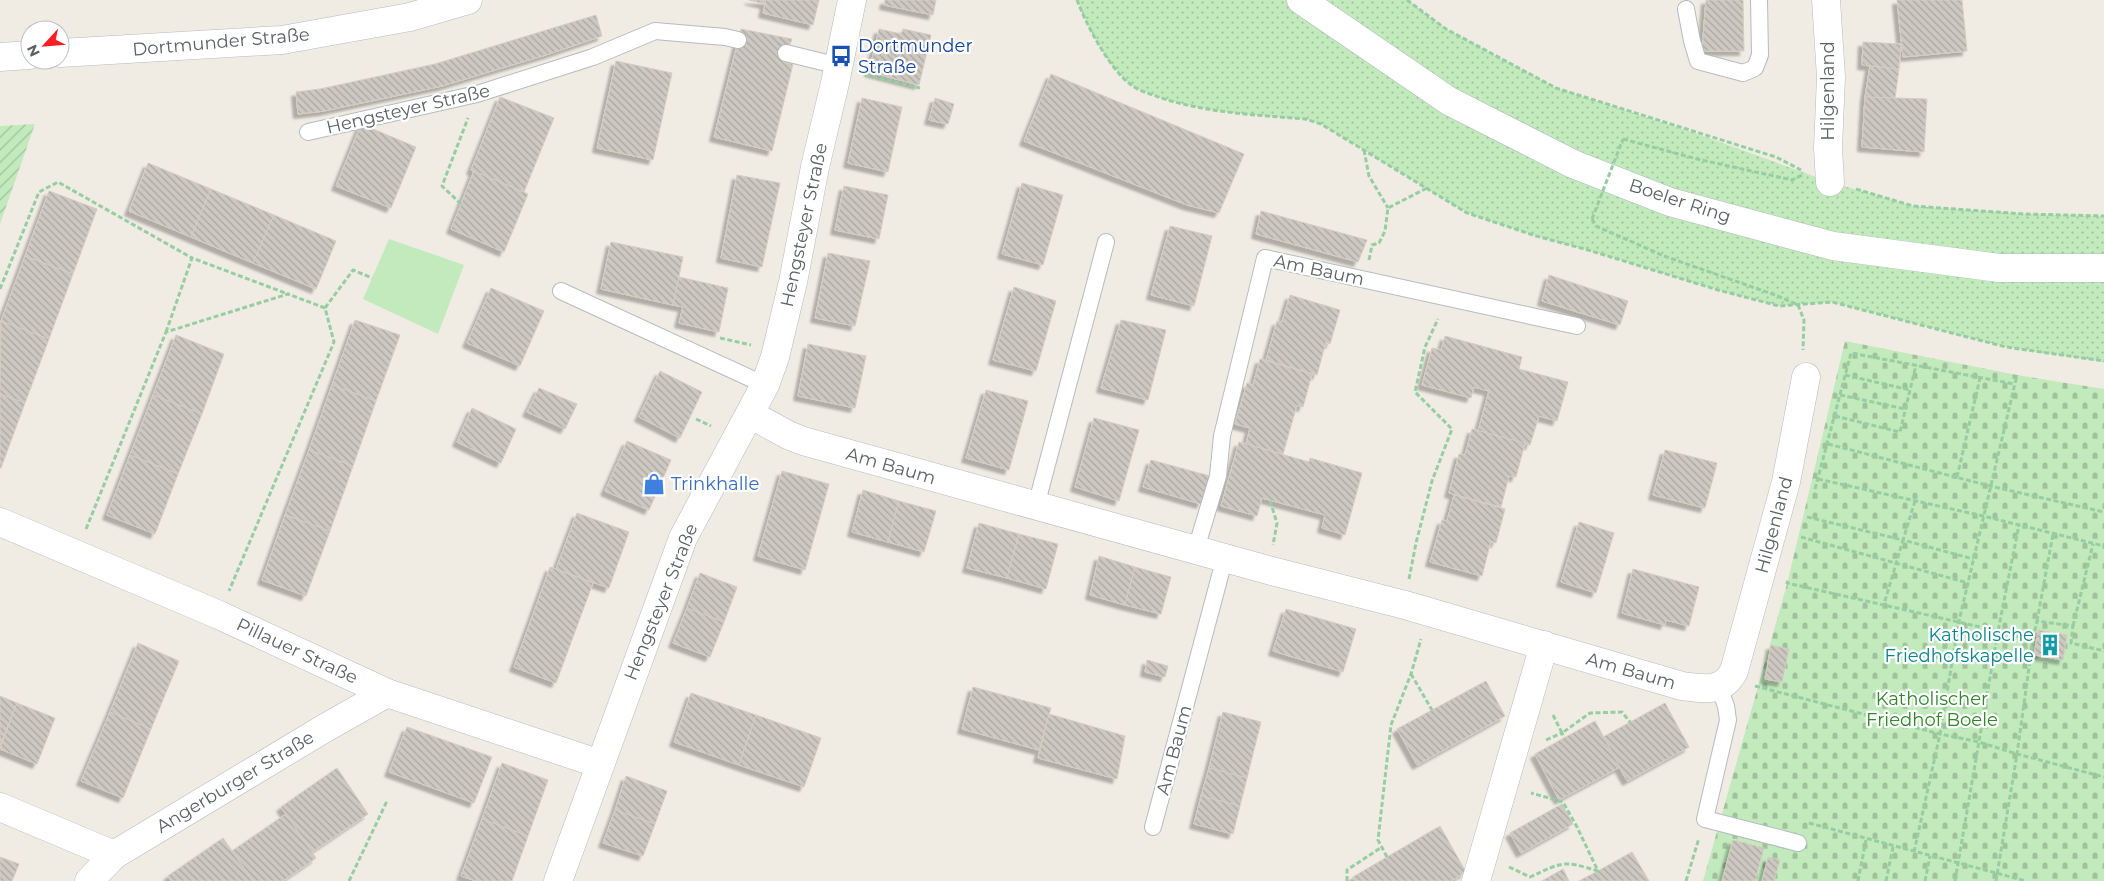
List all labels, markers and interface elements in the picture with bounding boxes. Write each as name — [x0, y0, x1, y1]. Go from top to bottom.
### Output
north arrow — [20, 20, 70, 70]
street label: Dortmunder Straße — [132, 23, 311, 61]
place label: Dortmunder Straße — [858, 35, 973, 78]
street label: Hilgenland — [1817, 41, 1839, 141]
text: N — [23, 42, 44, 60]
bus stop icon: Dortmunder Straße — [828, 43, 854, 69]
street label: Hengsteyer Straße — [324, 79, 492, 139]
street label: Hengsteyer Straße — [776, 141, 832, 309]
street label: Boeler Ring — [1626, 174, 1734, 228]
street label: Am Baum — [1272, 250, 1366, 290]
street label: Am Baum — [844, 443, 938, 489]
shop icon: Trinkhalle — [641, 471, 667, 497]
place label: Trinkhalle — [671, 473, 759, 495]
street label: Hilgenland — [1750, 474, 1798, 576]
street label: Hengsteyer Straße — [619, 520, 703, 684]
street label: Pillauer Straße — [233, 613, 361, 689]
place label: Katholische Friedhofskapelle — [1885, 624, 2034, 667]
building icon: Katholische Friedhofskapelle — [2037, 632, 2063, 658]
street label: Am Baum — [1584, 648, 1678, 694]
park label: Katholischer Friedhof Boele — [1866, 688, 1998, 731]
street label: Am Baum — [1151, 703, 1197, 797]
street label: Angerburger Straße — [152, 726, 318, 838]

